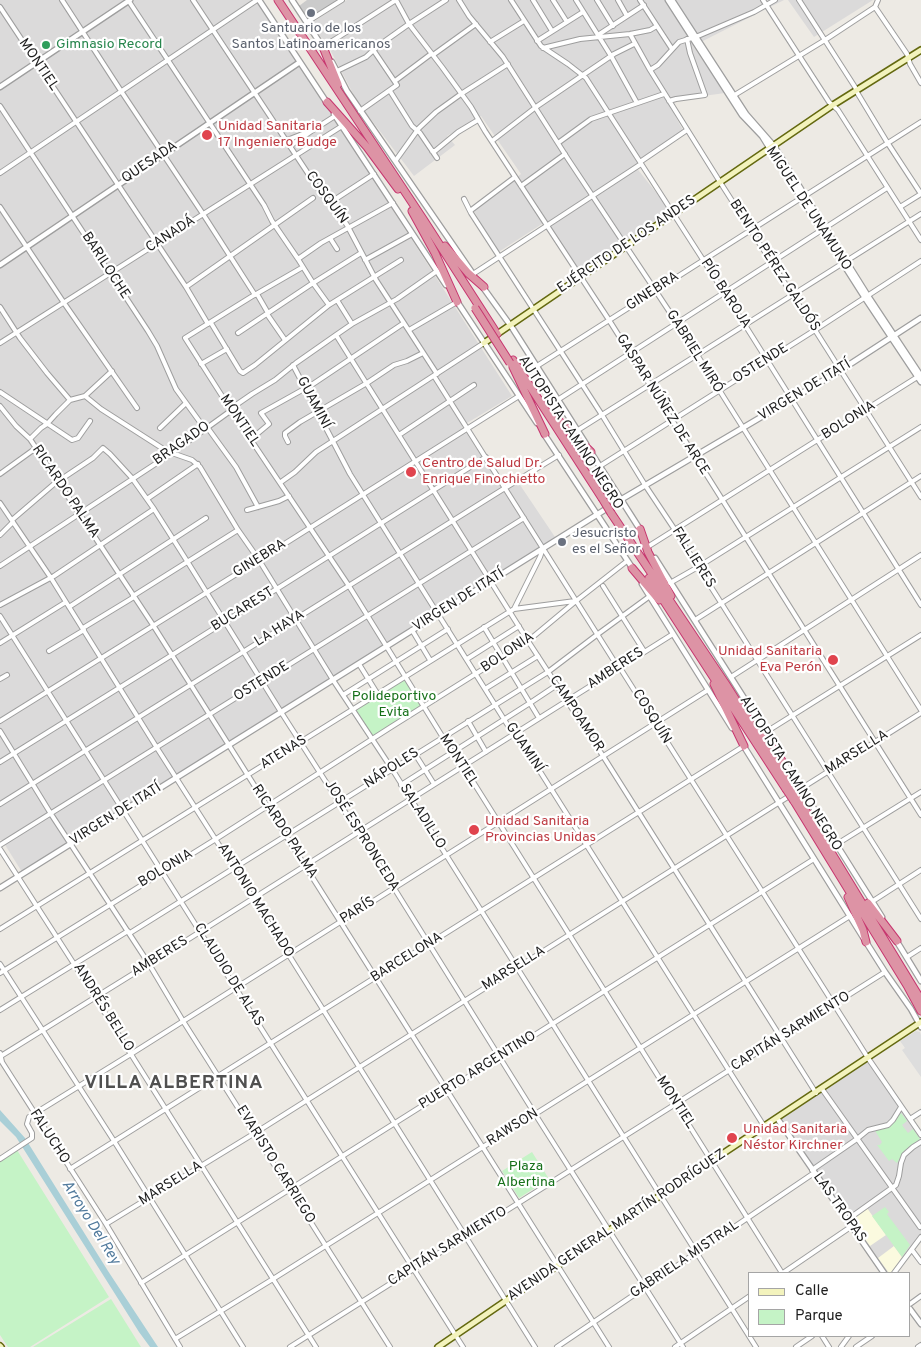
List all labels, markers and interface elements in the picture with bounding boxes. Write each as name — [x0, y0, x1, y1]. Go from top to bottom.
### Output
marker: Santuario de los Santos Latinoamericanos — [305, 7, 317, 19]
place label: Santuario de los Santos Latinoamericanos — [232, 21, 390, 54]
street label: MONTIEL — [14, 36, 62, 94]
place label: Gimnasio Record — [56, 37, 162, 53]
marker: Gimnasio Record — [40, 39, 52, 51]
place label: Unidad Sanitaria 17 Ingeniero Budge — [218, 119, 337, 152]
marker: Unidad Sanitaria 17 Ingeniero Budge — [200, 128, 214, 142]
street label: QUESADA — [119, 138, 181, 188]
street label: MIGUEL DE UNAMUNO — [762, 144, 854, 274]
street label: COSQUÍN — [301, 168, 351, 228]
street label: EJÉRCITO DE LOS ANDES — [555, 192, 699, 298]
street label: BENITO PÉREZ GALDÓS — [725, 197, 823, 335]
street label: CANADÁ — [143, 213, 199, 257]
street label: BARILOCHE — [77, 229, 133, 303]
street label: PÍO BAROJA — [696, 256, 754, 332]
street label: GINEBRA — [624, 269, 682, 315]
street label: GABRIEL MIRÓ — [662, 307, 726, 397]
street label: GASPAR NÚÑEZ DE ARCE — [612, 331, 712, 479]
street label: OSTENDE — [730, 340, 792, 388]
street label: AUTOPISTA CAMINO NEGRO — [514, 353, 626, 513]
street label: VIRGEN DE ITATÍ — [756, 357, 854, 425]
street label: GUAMINÍ — [292, 374, 334, 432]
street label: MONTIEL — [215, 392, 263, 450]
street label: BOLONIA — [819, 398, 879, 444]
street label: BRAGADO — [150, 418, 214, 470]
street label: RICARDO PALMA — [28, 442, 102, 542]
place label: Centro de Salud Dr. Enrique Finochietto — [422, 456, 545, 488]
marker: Centro de Salud Dr. Enrique Finochietto — [404, 465, 418, 479]
street label: FALLIERES — [668, 524, 718, 592]
place label: Jesucristo es el Señor — [572, 526, 641, 558]
street label: GINEBRA — [230, 536, 290, 582]
marker: Jesucristo es el Señor — [556, 536, 568, 548]
street label: VIRGEN DE ITATÍ — [410, 566, 508, 636]
street label: BUCAREST — [209, 584, 277, 636]
street label: LA HAYA — [252, 607, 308, 651]
street label: BOLONIA — [478, 629, 538, 677]
place label: Unidad Sanitaria Eva Perón — [718, 644, 822, 676]
street label: AMBERES — [585, 645, 647, 693]
marker: Unidad Sanitaria Eva Perón — [826, 653, 840, 667]
street label: OSTENDE — [231, 658, 293, 706]
street label: CAMPOAMOR — [545, 673, 607, 755]
street label: COSQUÍN — [628, 687, 674, 747]
park label: Polideportivo Evita — [352, 689, 436, 722]
street label: AUTOPISTA CAMINO NEGRO — [735, 693, 845, 855]
street label: GUAMINÍ — [501, 720, 547, 776]
street label: MARSELLA — [822, 727, 892, 779]
street label: ATENAS — [258, 732, 310, 774]
street label: MONTIEL — [435, 732, 481, 790]
street label: NÁPOLES — [361, 745, 423, 793]
street label: JOSÉ ESPRONCEDA — [320, 777, 402, 895]
street label: VIRGEN DE ITATÍ — [67, 780, 165, 850]
street label: SALADILLO — [395, 781, 449, 853]
street label: RICARDO PALMA — [247, 782, 321, 882]
place label: Unidad Sanitaria Provincias Unidas — [485, 814, 596, 846]
marker: Unidad Sanitaria Provincias Unidas — [467, 823, 481, 837]
street label: ANTONIO MACHADO — [213, 841, 297, 961]
street label: BOLONIA — [136, 846, 196, 892]
street label: PARÍS — [337, 894, 379, 928]
street label: CLAUDIO DE ALAS — [189, 920, 267, 1030]
street label: BARCELONA — [368, 929, 446, 987]
street label: AMBERES — [129, 933, 191, 981]
street label: MARSELLA — [479, 943, 549, 995]
street label: ANDRÉS BELLO — [69, 961, 137, 1055]
street label: CAPITÁN SARMIENTO — [728, 989, 854, 1075]
street label: PUERTO ARGENTINO — [416, 1028, 540, 1114]
district label: VILLA ALBERTINA — [82, 1073, 266, 1095]
street label: MONTIEL — [652, 1074, 698, 1132]
street label: EVARISTO CARRIEGO — [232, 1103, 318, 1227]
street label: RAWSON — [484, 1106, 542, 1150]
street label: FALUCHO — [25, 1107, 73, 1167]
place label: Unidad Sanitaria Néstor Kirchner — [743, 1122, 847, 1154]
marker: Unidad Sanitaria Néstor Kirchner — [725, 1131, 739, 1145]
street label: AVENIDA GENERAL MARTÍN RODRÍGUEZ — [505, 1146, 729, 1306]
street label: MARSELLA — [136, 1158, 206, 1210]
park label: Plaza Albertina — [497, 1159, 555, 1192]
street label: LAS TROPAS — [809, 1170, 869, 1246]
water label: Arroyo Del Rey — [57, 1177, 123, 1269]
street label: CAPITÁN SARMIENTO — [385, 1204, 511, 1290]
street label: GABRIELA MISTRAL — [627, 1217, 743, 1303]
legend — [748, 1272, 911, 1337]
text: Calle — [795, 1282, 829, 1301]
text: Parque — [795, 1307, 843, 1326]

